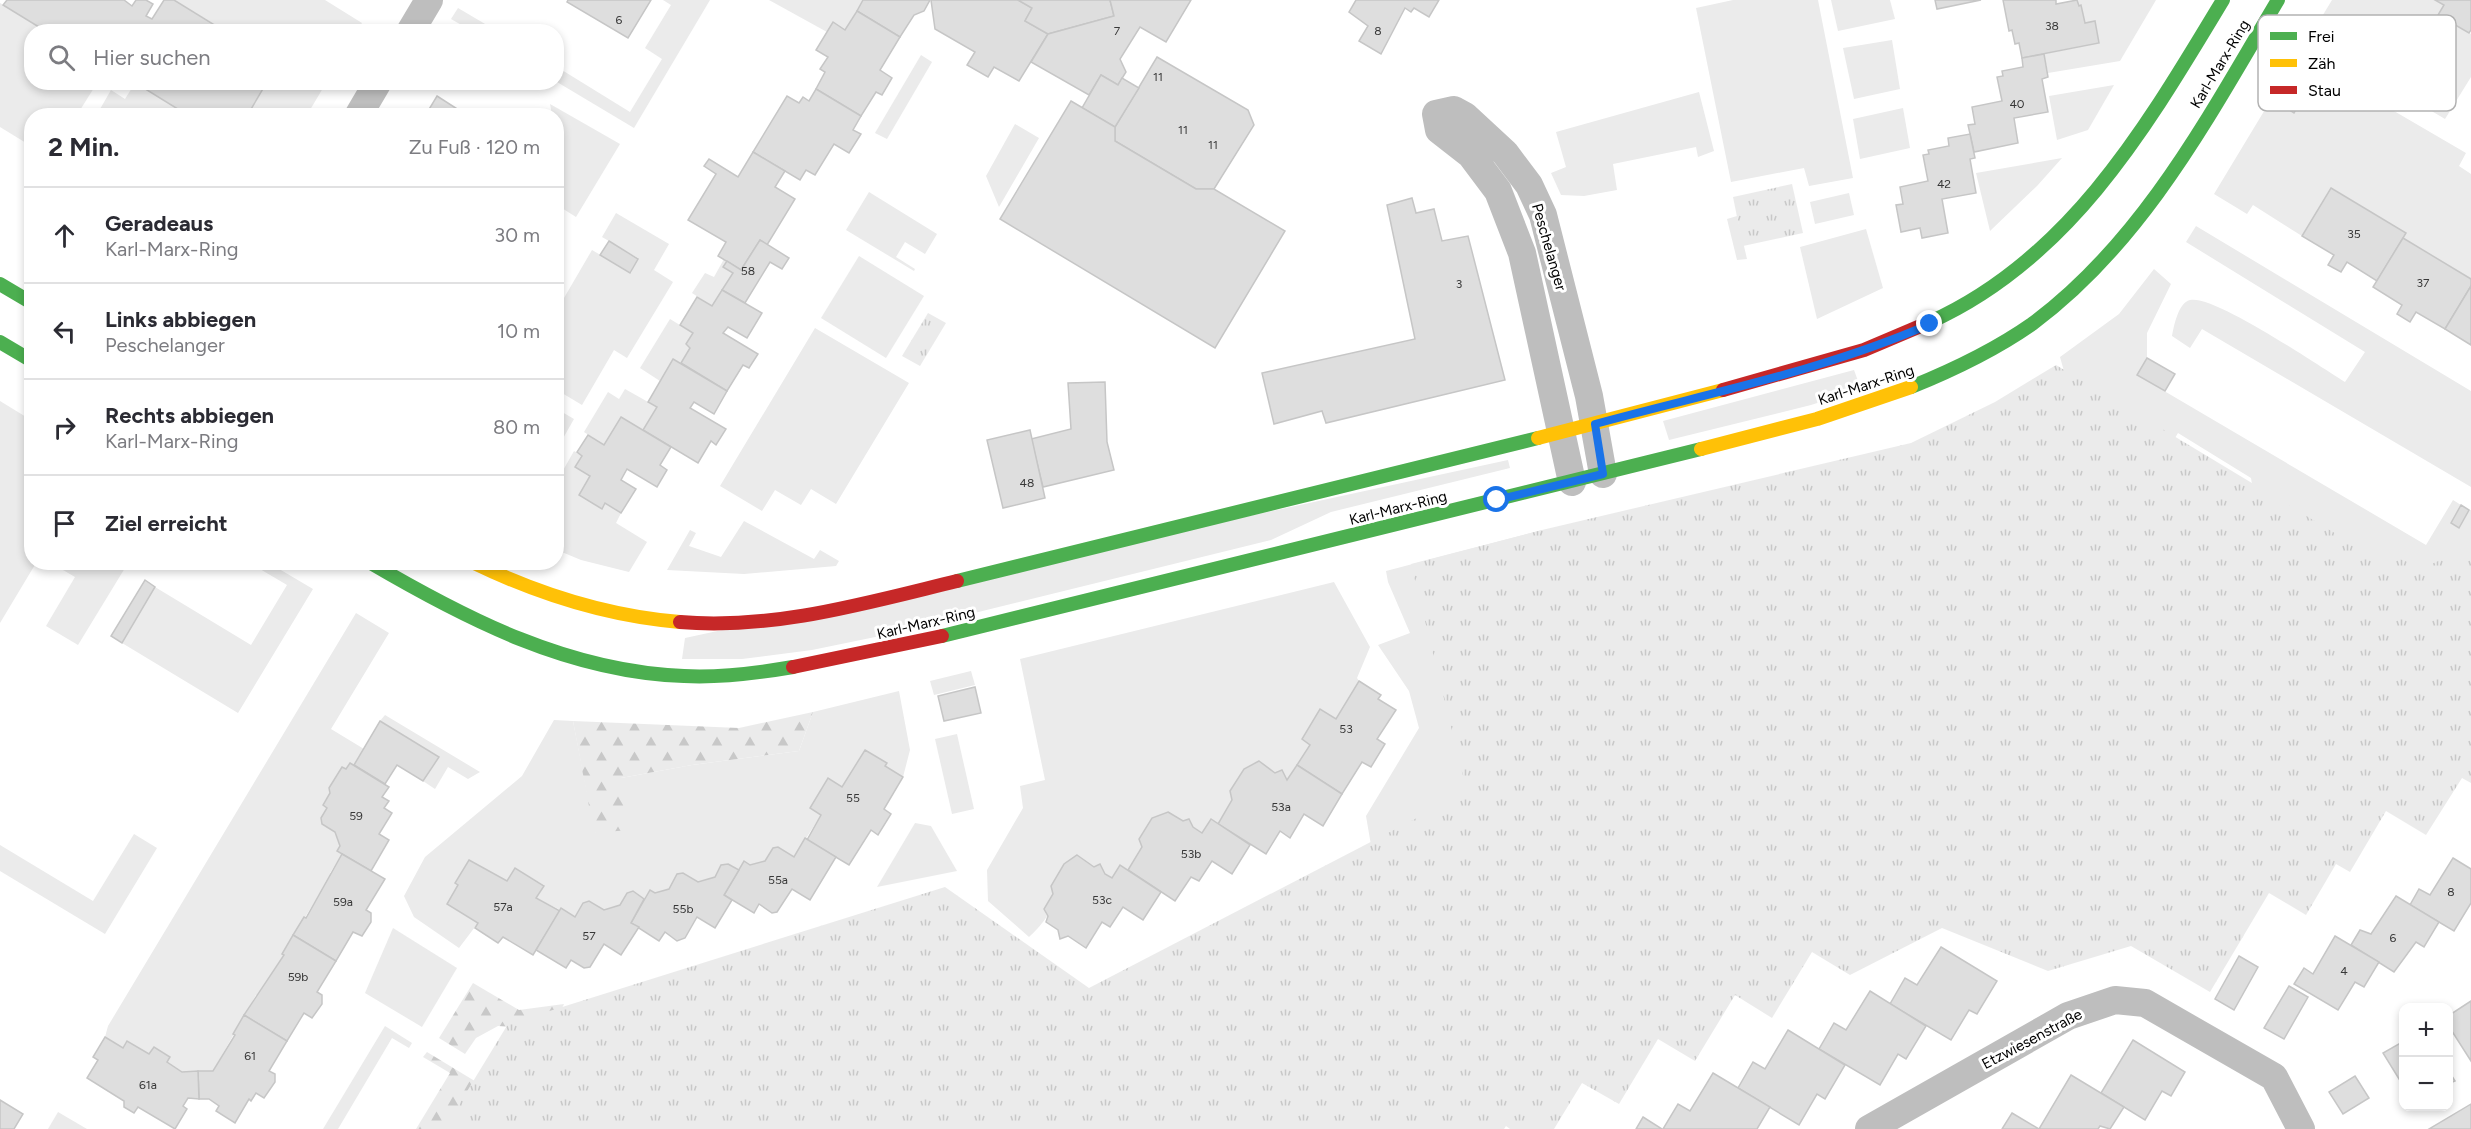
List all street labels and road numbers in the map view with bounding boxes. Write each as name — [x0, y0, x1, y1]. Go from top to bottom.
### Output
street label: Karl-Marx-Ring — [2186, 16, 2254, 112]
street label: Peschelanger — [1528, 201, 1570, 293]
street label: Karl-Marx-Ring — [1816, 361, 1916, 409]
street label: Karl-Marx-Ring — [1347, 487, 1449, 529]
street label: Karl-Marx-Ring — [875, 603, 977, 643]
street label: Etzwiesenstraße — [1979, 1005, 2085, 1073]

